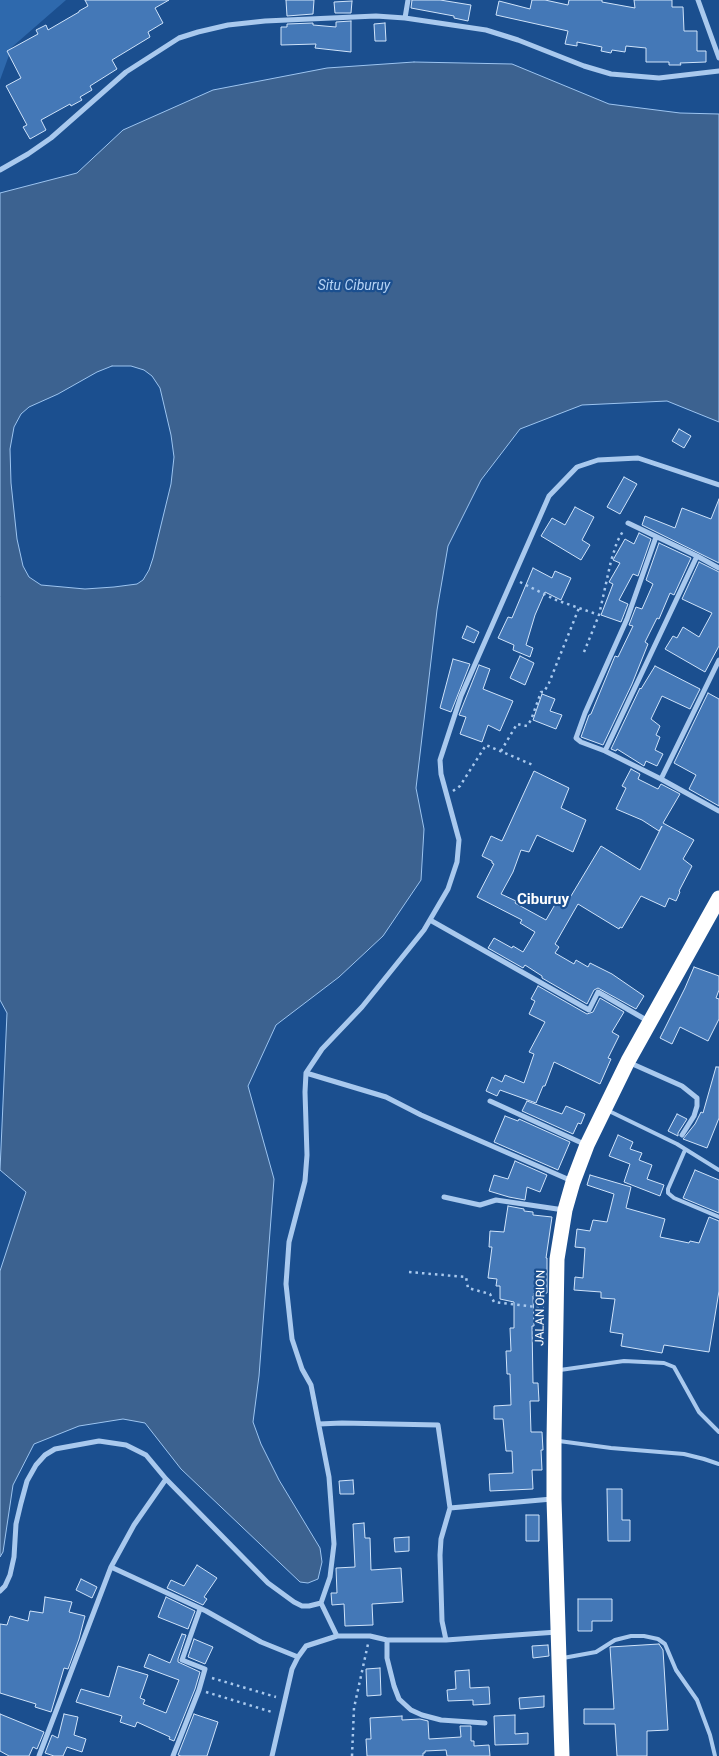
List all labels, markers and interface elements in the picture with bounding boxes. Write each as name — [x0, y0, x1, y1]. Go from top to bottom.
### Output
water label: Situ Ciburuy — [318, 278, 390, 294]
district label: Ciburuy — [517, 891, 569, 909]
street label: JALAN ORION — [533, 1270, 549, 1346]

